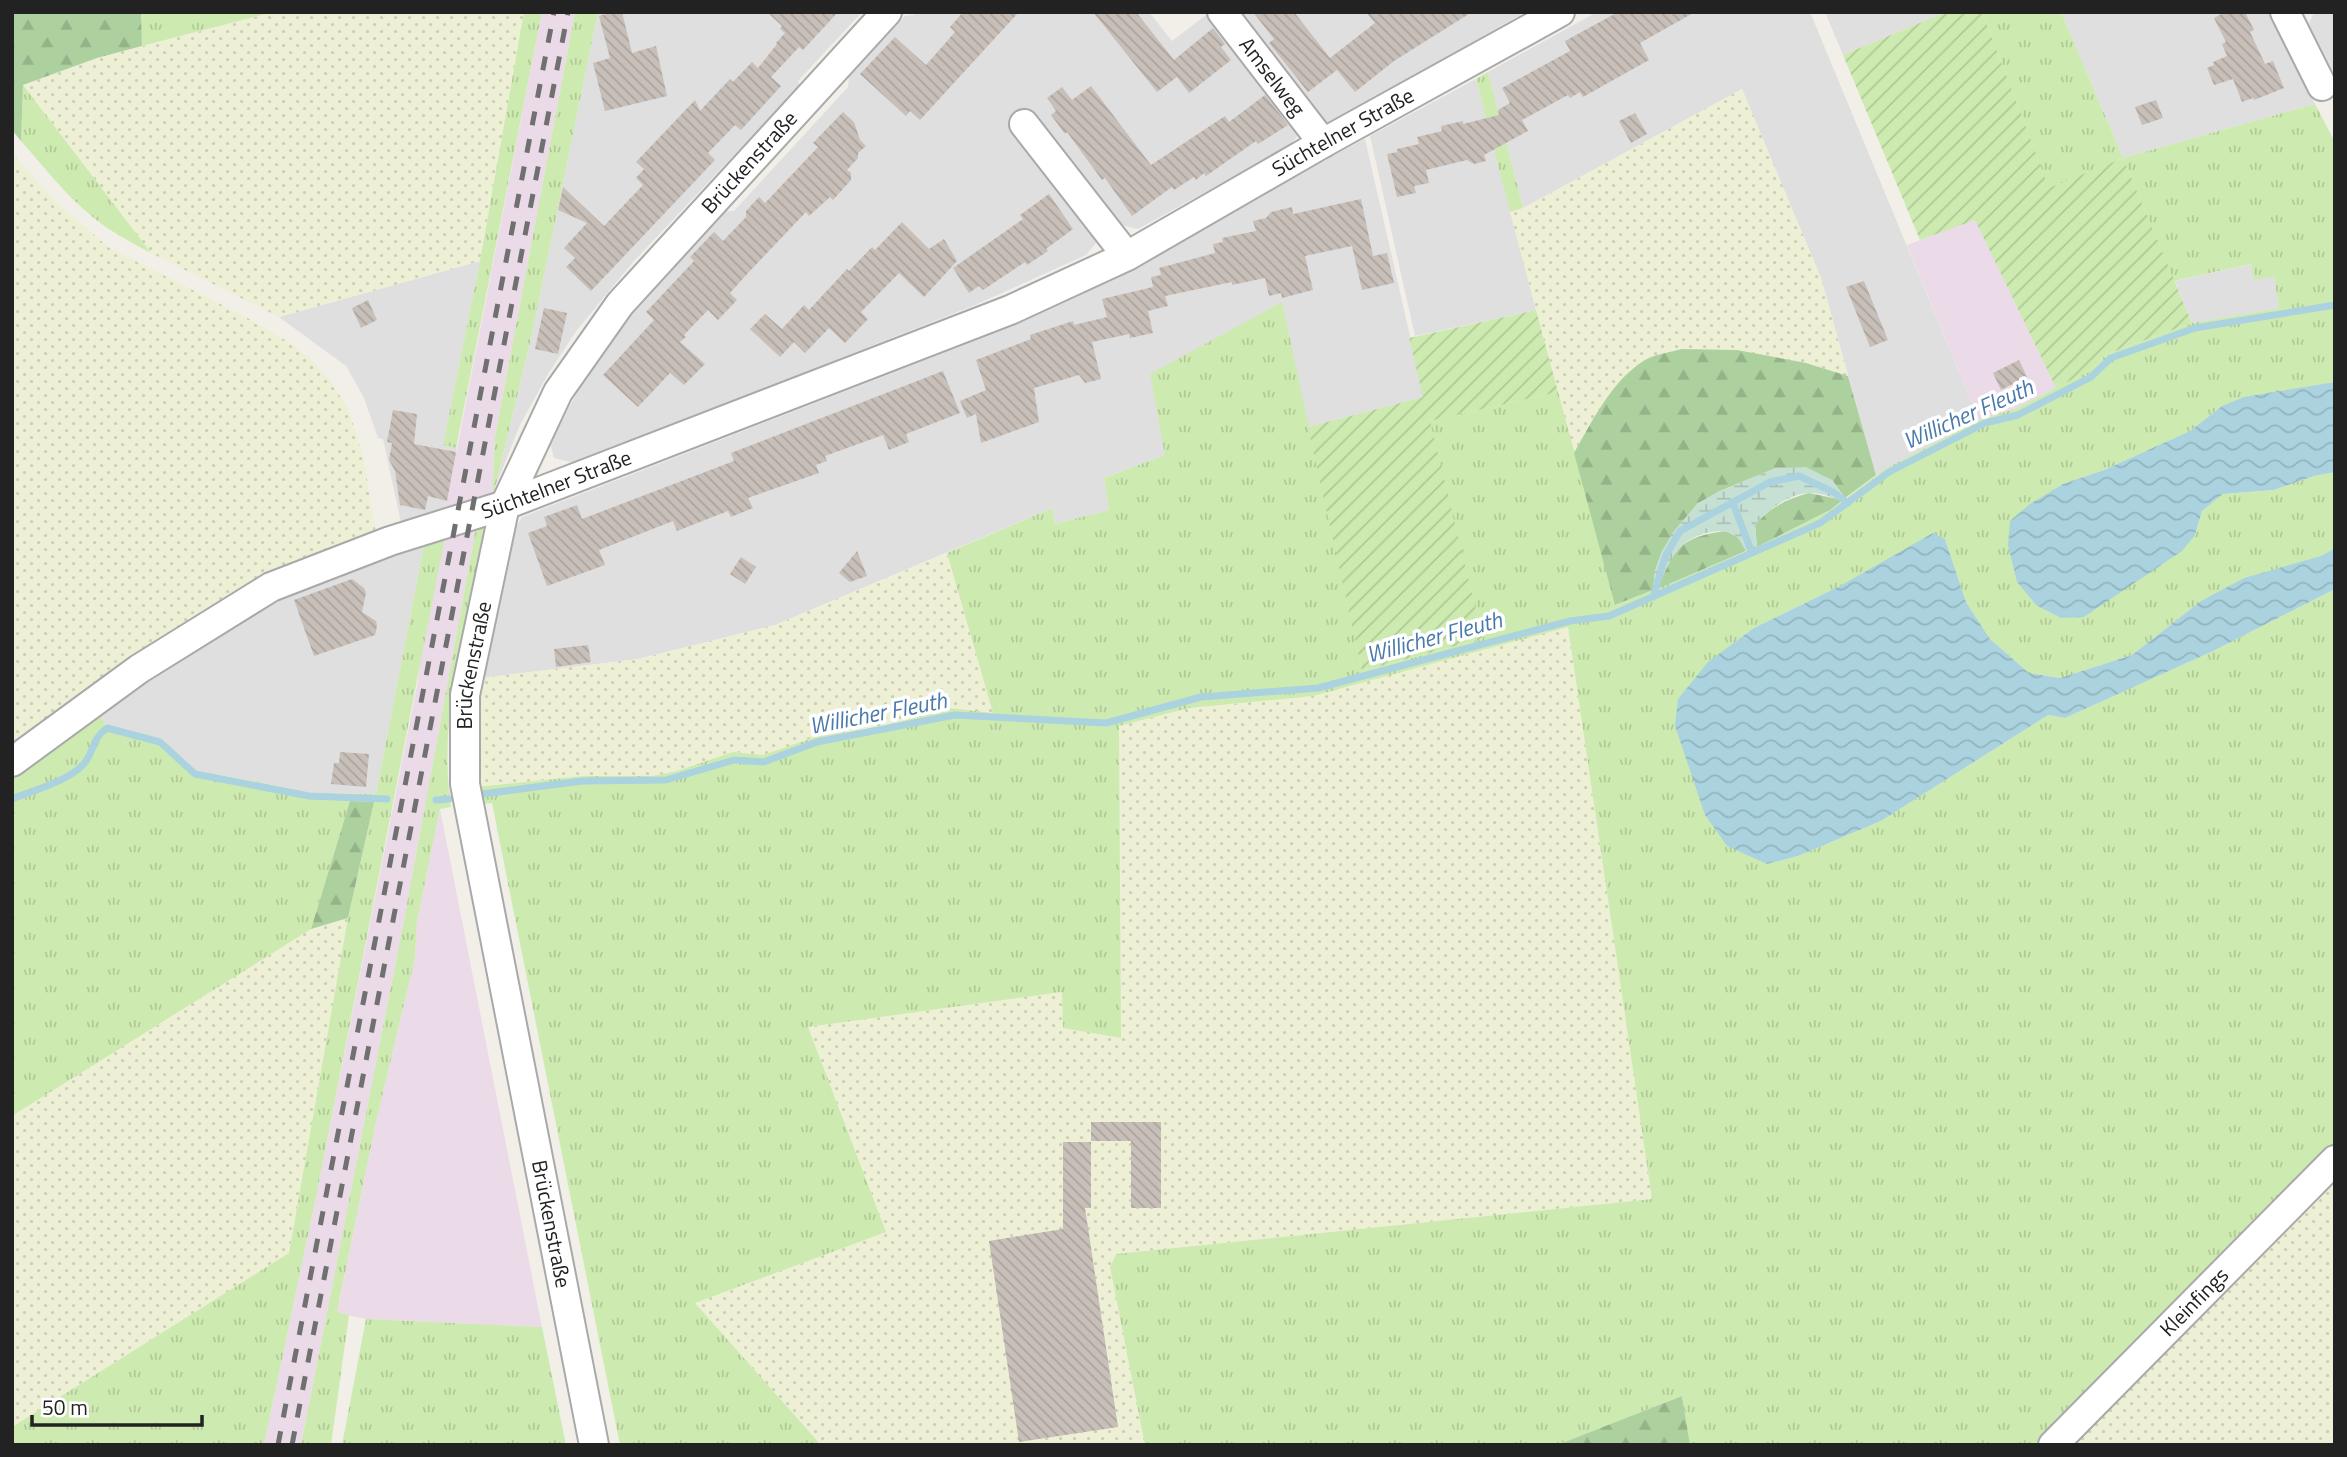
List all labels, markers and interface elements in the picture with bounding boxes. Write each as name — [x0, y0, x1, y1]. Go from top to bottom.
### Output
street label: Amselweg — [1232, 30, 1314, 123]
street label: Süchtelner Straße — [1265, 79, 1420, 184]
street label: Brückenstraße — [693, 103, 804, 220]
water label: Willicher Fleuth — [1897, 369, 2039, 458]
street label: Süchtelner Straße — [477, 441, 636, 527]
street label: Brückenstraße — [448, 598, 499, 729]
water label: Willicher Fleuth — [1362, 601, 1506, 671]
water label: Willicher Fleuth — [806, 682, 950, 743]
street label: Brückenstraße — [524, 1157, 580, 1291]
street label: Kleinfings — [2152, 1259, 2236, 1343]
scale bar — [32, 1384, 201, 1428]
text: 50 m — [42, 1391, 88, 1423]

